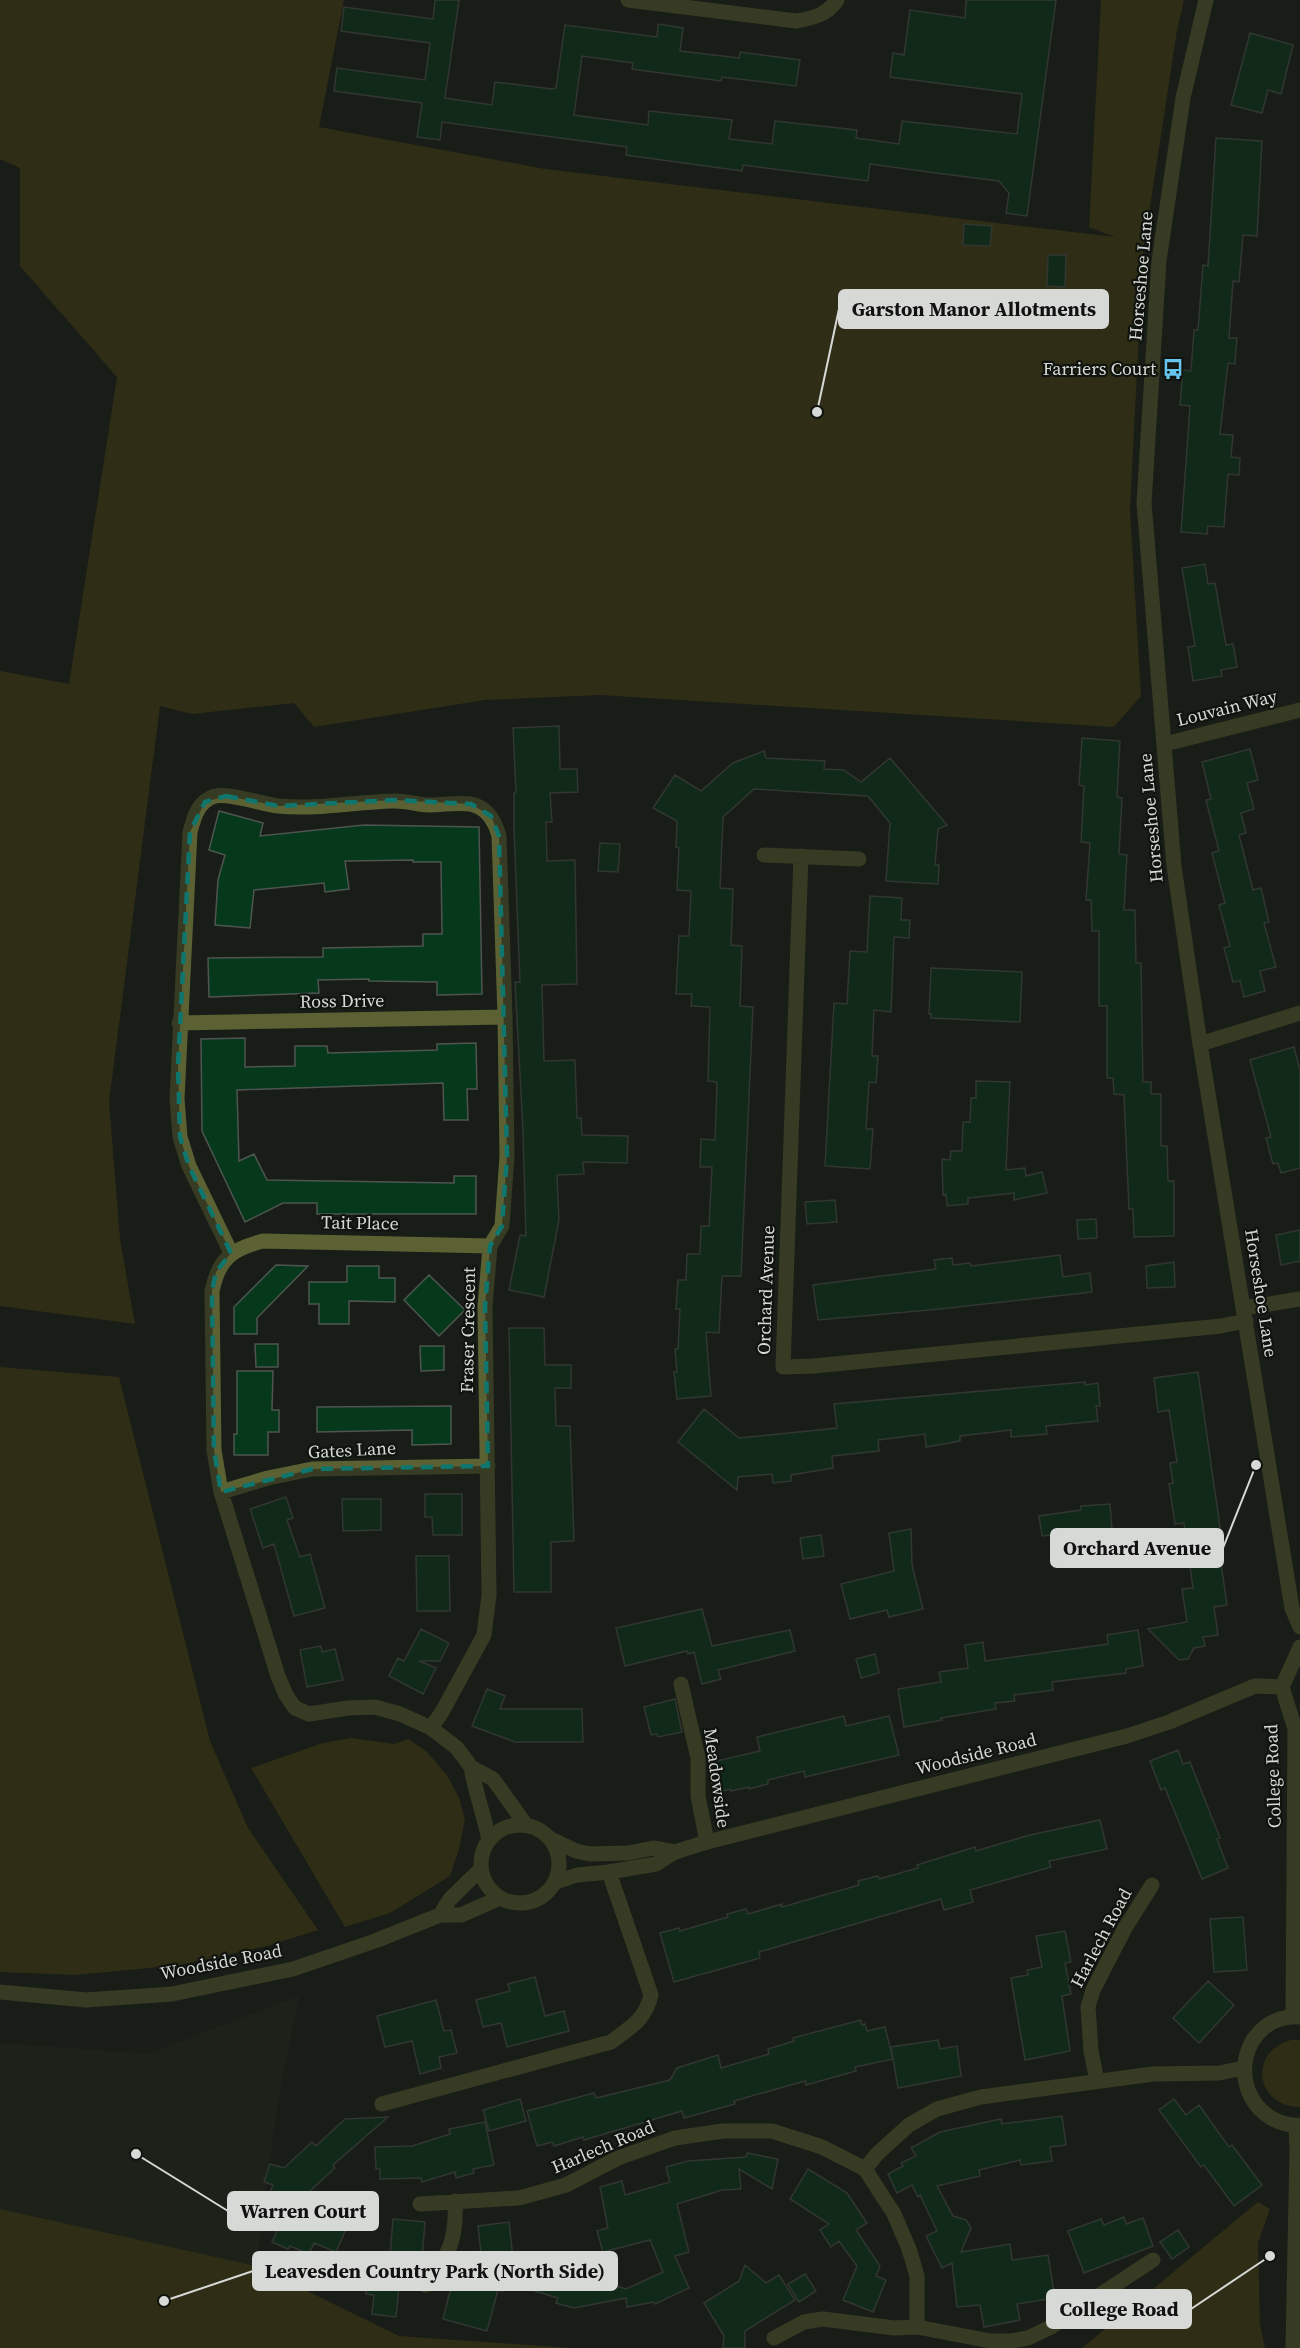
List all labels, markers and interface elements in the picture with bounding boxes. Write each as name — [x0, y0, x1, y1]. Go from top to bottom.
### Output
street label: Horseshoe Lane — [1122, 210, 1159, 342]
callout: Garston Manor Allotments — [839, 290, 1108, 328]
text: Garston Manor Allotments — [852, 295, 1096, 323]
place label: Farriers Court — [1043, 356, 1156, 381]
bus stop icon: Farriers Court — [1161, 357, 1185, 381]
street label: Louvain Way — [1174, 683, 1280, 732]
street label: Horseshoe Lane — [1132, 752, 1169, 884]
street label: Ross Drive — [299, 987, 385, 1014]
street label: Tait Place — [321, 1209, 399, 1236]
street label: Orchard Avenue — [751, 1225, 780, 1355]
street label: Horseshoe Lane — [1239, 1227, 1284, 1359]
street label: Fraser Crescent — [454, 1267, 481, 1393]
street label: Gates Lane — [307, 1435, 397, 1464]
callout: Orchard Avenue — [1051, 1529, 1223, 1567]
text: Orchard Avenue — [1063, 1534, 1211, 1562]
street label: College Road — [1258, 1723, 1287, 1829]
street label: Woodside Road — [913, 1726, 1039, 1781]
street label: Meadowside — [698, 1727, 737, 1829]
street label: Harlech Road — [1064, 1884, 1137, 1992]
street label: Woodside Road — [158, 1937, 284, 1986]
street label: Harlech Road — [548, 2114, 658, 2179]
callout: Warren Court — [228, 2192, 378, 2230]
text: Warren Court — [240, 2197, 367, 2225]
callout: Leavesden Country Park (North Side) — [253, 2252, 617, 2290]
text: Leavesden Country Park (North Side) — [265, 2257, 605, 2285]
callout: College Road — [1047, 2290, 1191, 2328]
text: College Road — [1059, 2295, 1179, 2323]

